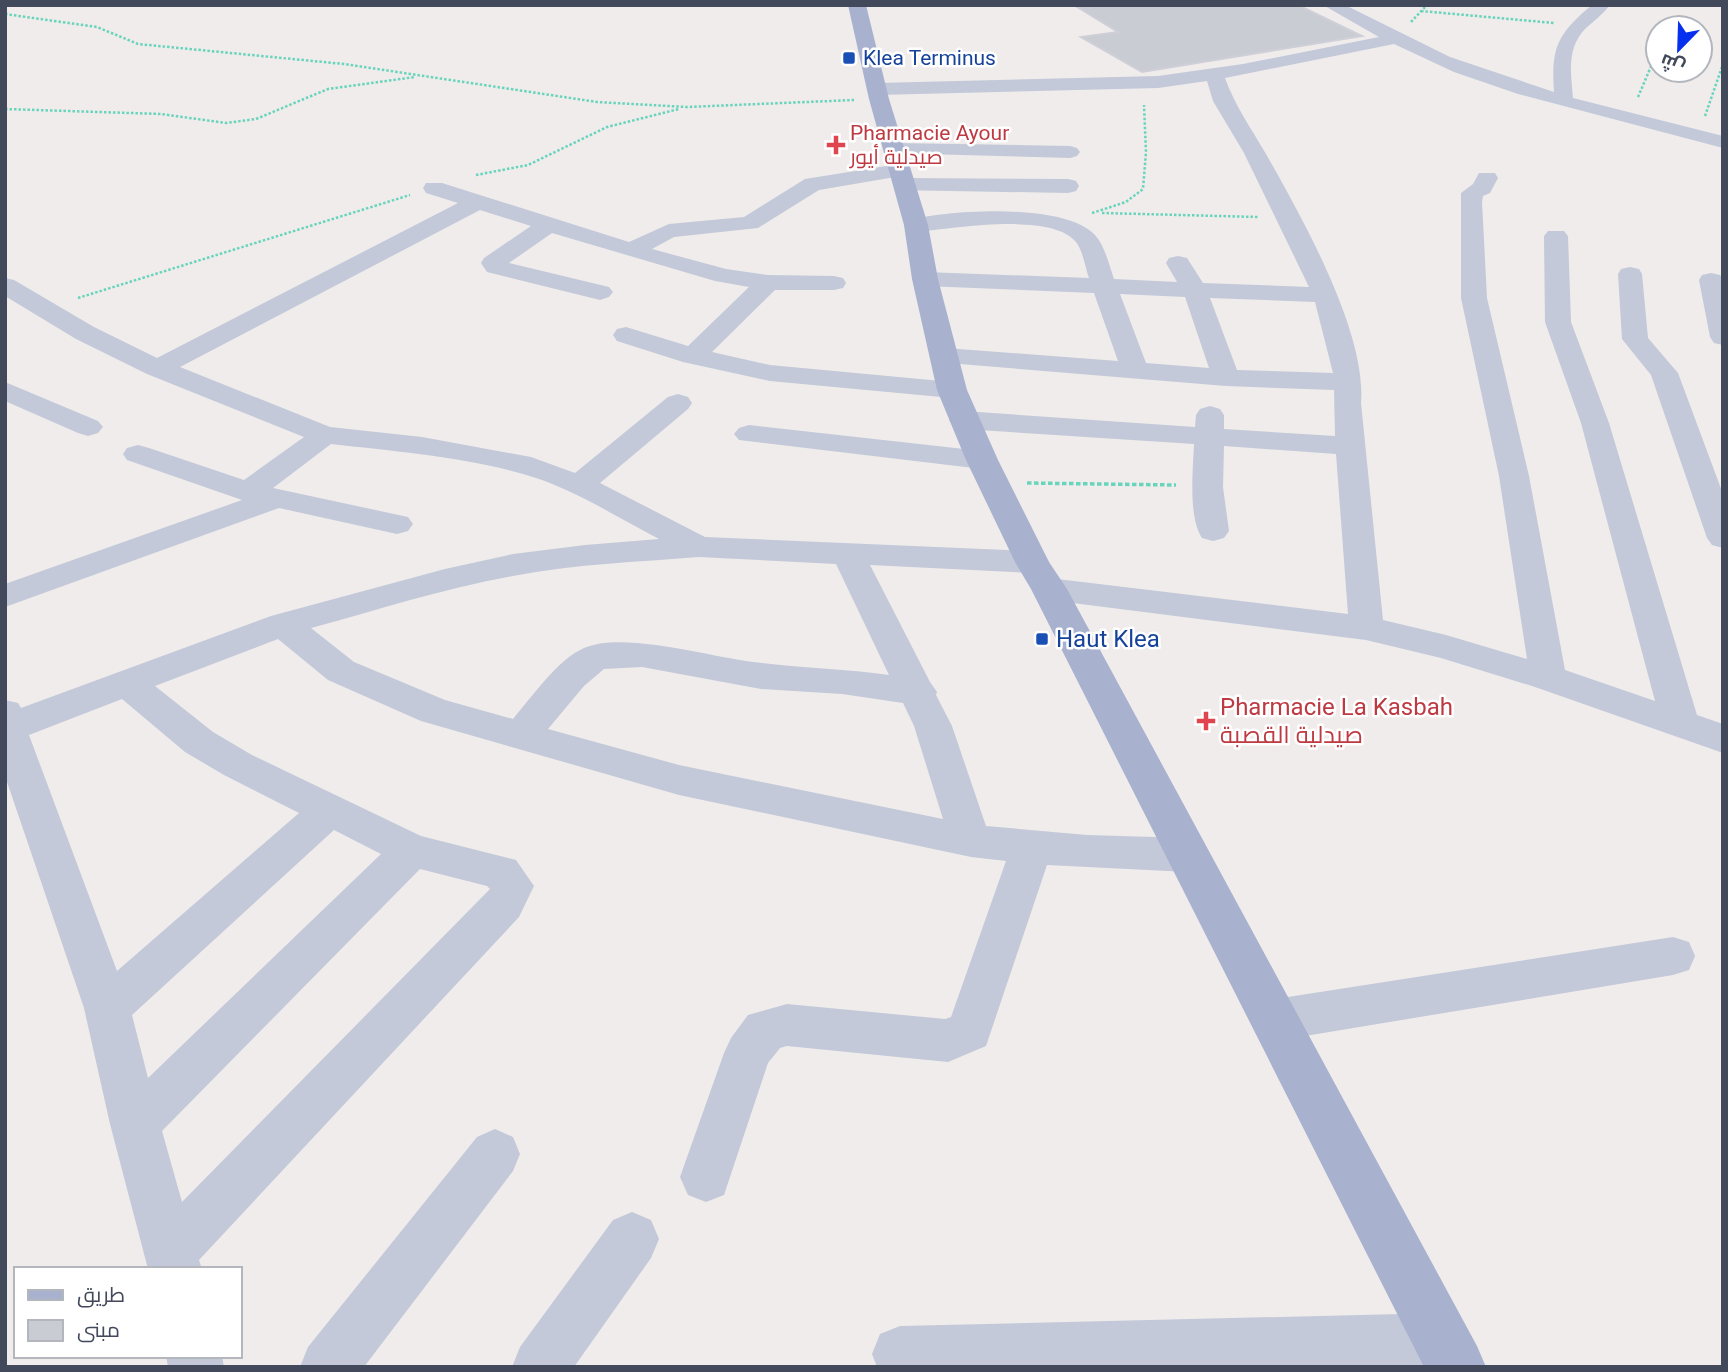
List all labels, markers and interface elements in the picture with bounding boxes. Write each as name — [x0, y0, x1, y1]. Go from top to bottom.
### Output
north arrow — [1644, 14, 1714, 84]
place label: Klea Terminus — [863, 46, 996, 70]
text: ش — [1657, 49, 1688, 80]
marker: Klea Terminus — [841, 50, 857, 66]
place label: Pharmacie Ayour صيدلية أيور — [849, 121, 1009, 169]
marker: Pharmacie Ayour صيدلية أيور — [828, 137, 844, 153]
place label: Haut Klea — [1056, 625, 1160, 653]
marker: Haut Klea — [1034, 631, 1050, 647]
place label: Pharmacie La Kasbah صيدلية القصبة — [1220, 693, 1453, 749]
marker: Pharmacie La Kasbah صيدلية القصبة — [1198, 713, 1214, 729]
legend — [14, 1267, 242, 1358]
text: طريق — [77, 1283, 125, 1308]
text: مبنى — [77, 1318, 120, 1343]

